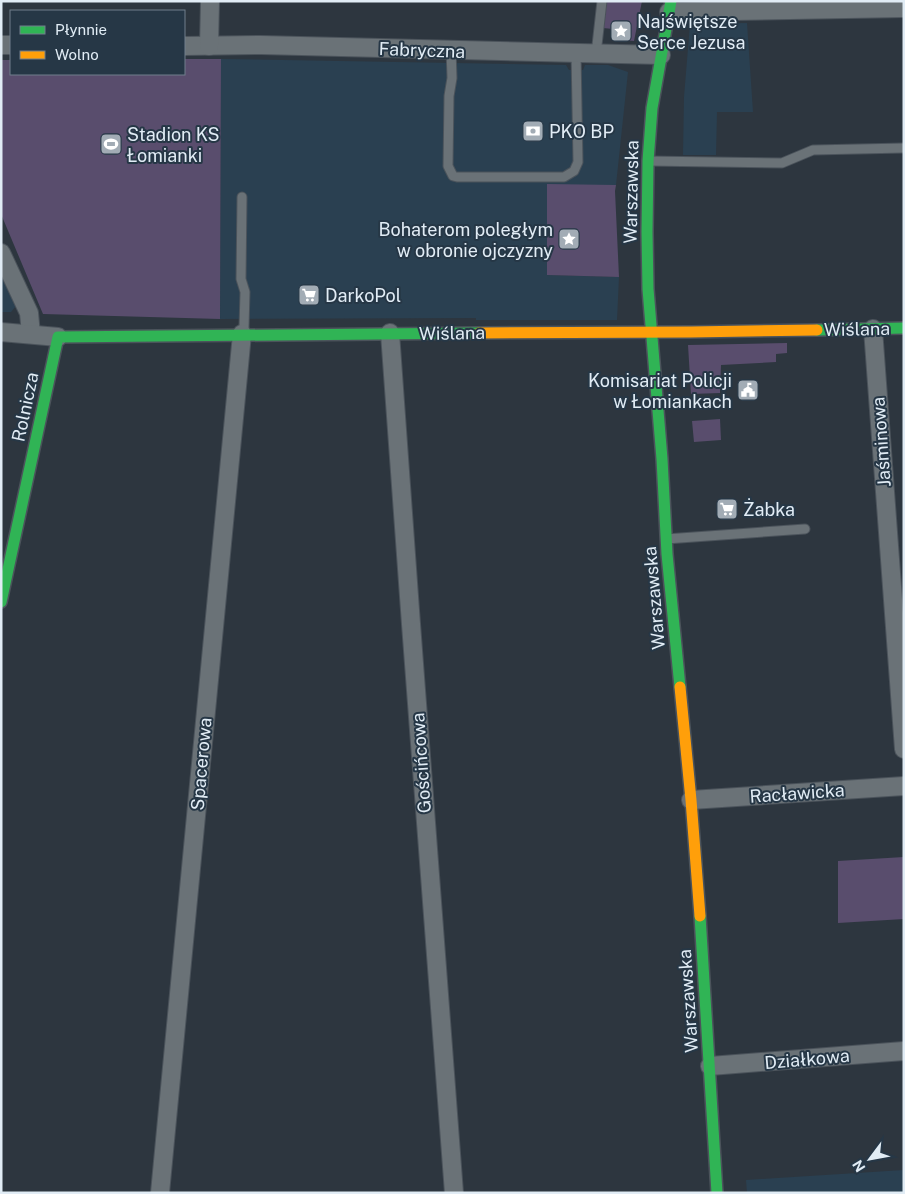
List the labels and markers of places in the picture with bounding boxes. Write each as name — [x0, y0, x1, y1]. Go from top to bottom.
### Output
place label: Najświętsze Serce Jezusa — [637, 11, 745, 53]
place icon: Najświętsze Serce Jezusa — [609, 19, 633, 43]
bank icon: PKO BP — [521, 119, 545, 143]
place label: PKO BP — [549, 121, 614, 142]
place label: Stadion KS Łomianki — [127, 124, 220, 166]
sports icon: Stadion KS Łomianki — [99, 132, 123, 156]
place label: Bohaterom poległym w obronie ojczyzny — [378, 219, 553, 261]
place icon: Bohaterom poległym w obronie ojczyzny — [557, 227, 581, 251]
supermarket icon: DarkoPol — [297, 283, 321, 307]
place label: DarkoPol — [325, 285, 401, 306]
place label: Komisariat Policji w Łomiankach — [588, 370, 732, 412]
public building icon: Komisariat Policji w Łomiankach — [736, 378, 760, 402]
supermarket icon: Żabka — [715, 497, 739, 521]
place label: Żabka — [743, 498, 795, 520]

